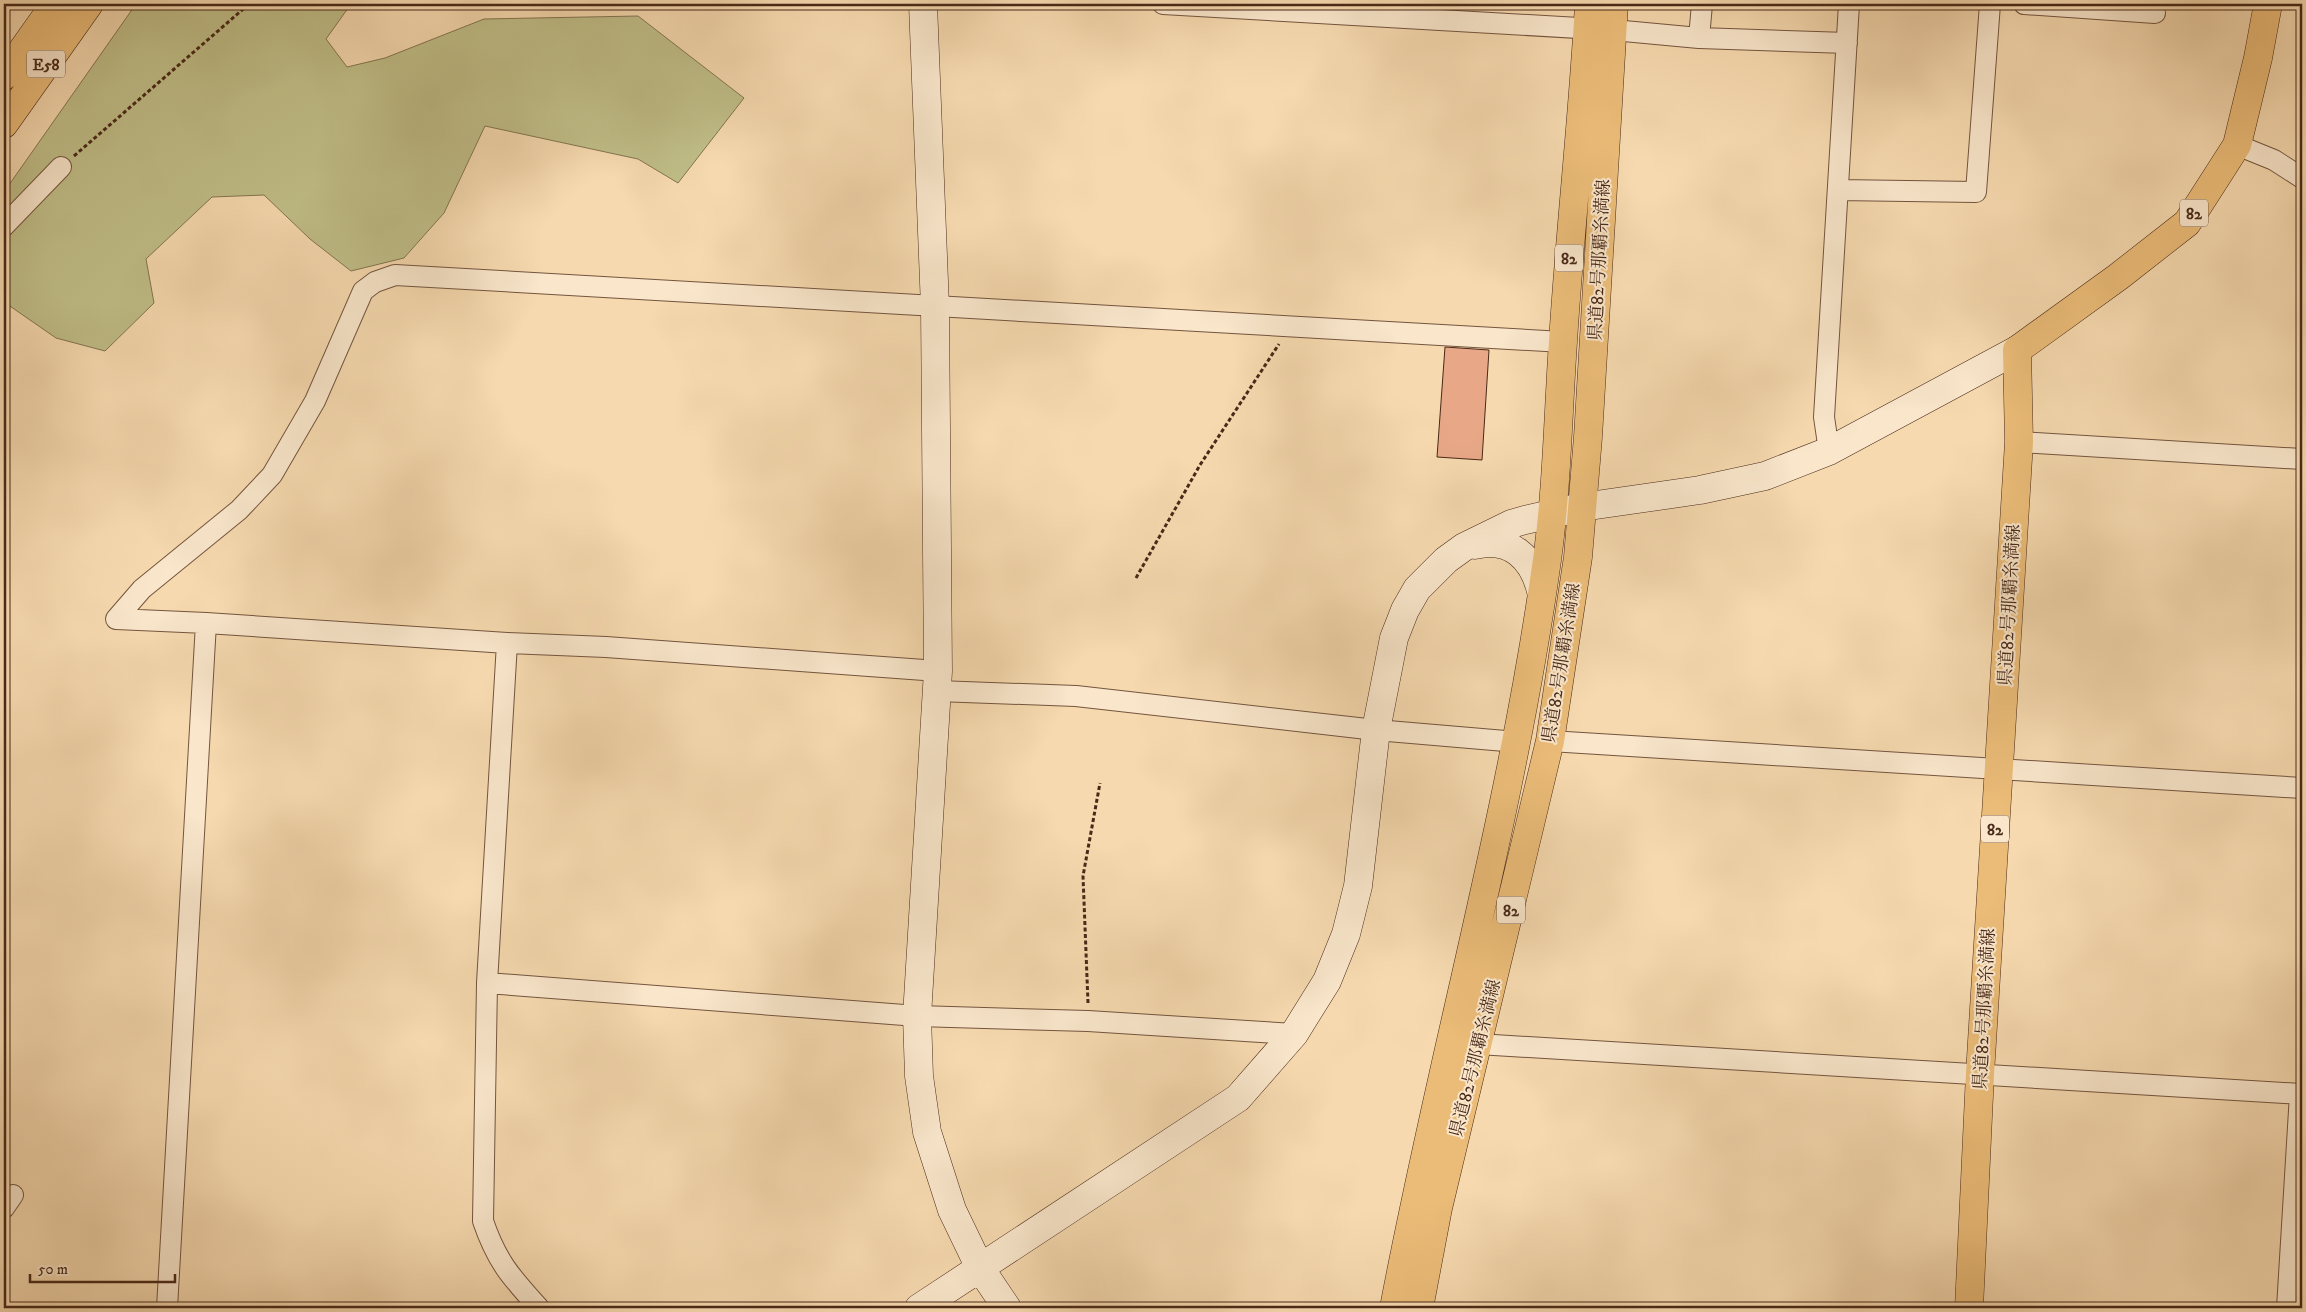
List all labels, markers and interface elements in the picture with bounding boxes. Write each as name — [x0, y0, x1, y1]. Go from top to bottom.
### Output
road number: E58 — [27, 51, 65, 78]
street label: 県道82号那覇糸満線 — [1585, 179, 1615, 341]
road number: 82 — [2180, 200, 2208, 227]
road number: 82 — [1555, 244, 1583, 272]
street label: 県道82号那覇糸満線 — [1995, 524, 2025, 686]
street label: 県道82号那覇糸満線 — [1538, 582, 1586, 745]
road number: 82 — [1981, 816, 2009, 842]
road number: 82 — [1497, 896, 1525, 924]
street label: 県道82号那覇糸満線 — [1970, 928, 2000, 1090]
street label: 県道82号那覇糸満線 — [1446, 977, 1506, 1139]
scale bar — [30, 1252, 175, 1284]
text: 50 m — [38, 1260, 68, 1279]

